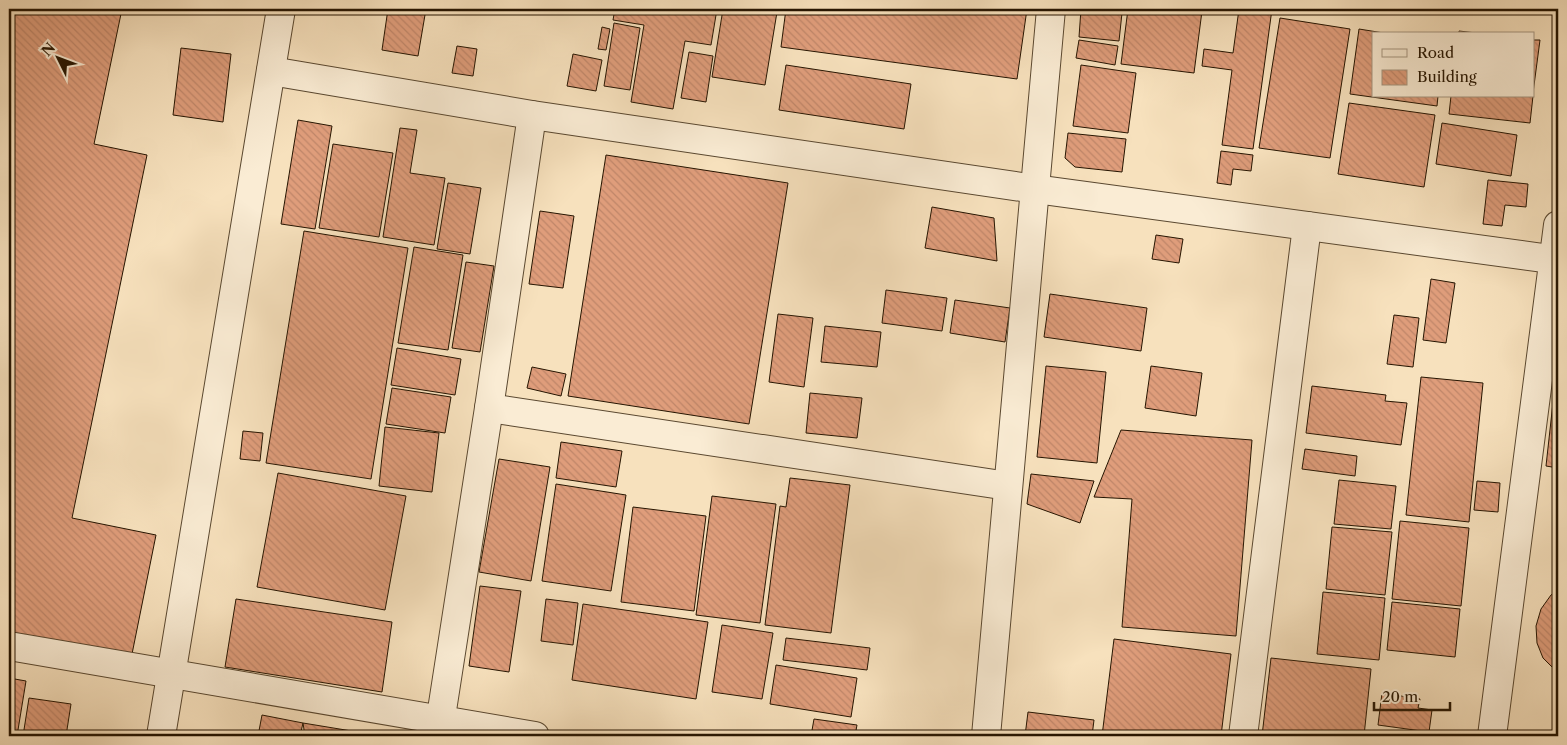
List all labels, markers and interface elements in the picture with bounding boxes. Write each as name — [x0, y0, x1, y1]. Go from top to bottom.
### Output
north arrow — [32, 32, 82, 82]
legend — [1372, 32, 1534, 98]
text: N — [38, 39, 59, 60]
text: Road — [1417, 43, 1454, 62]
text: Building — [1417, 67, 1477, 86]
scale bar — [1374, 680, 1451, 712]
text: 20 m — [1382, 687, 1418, 706]

